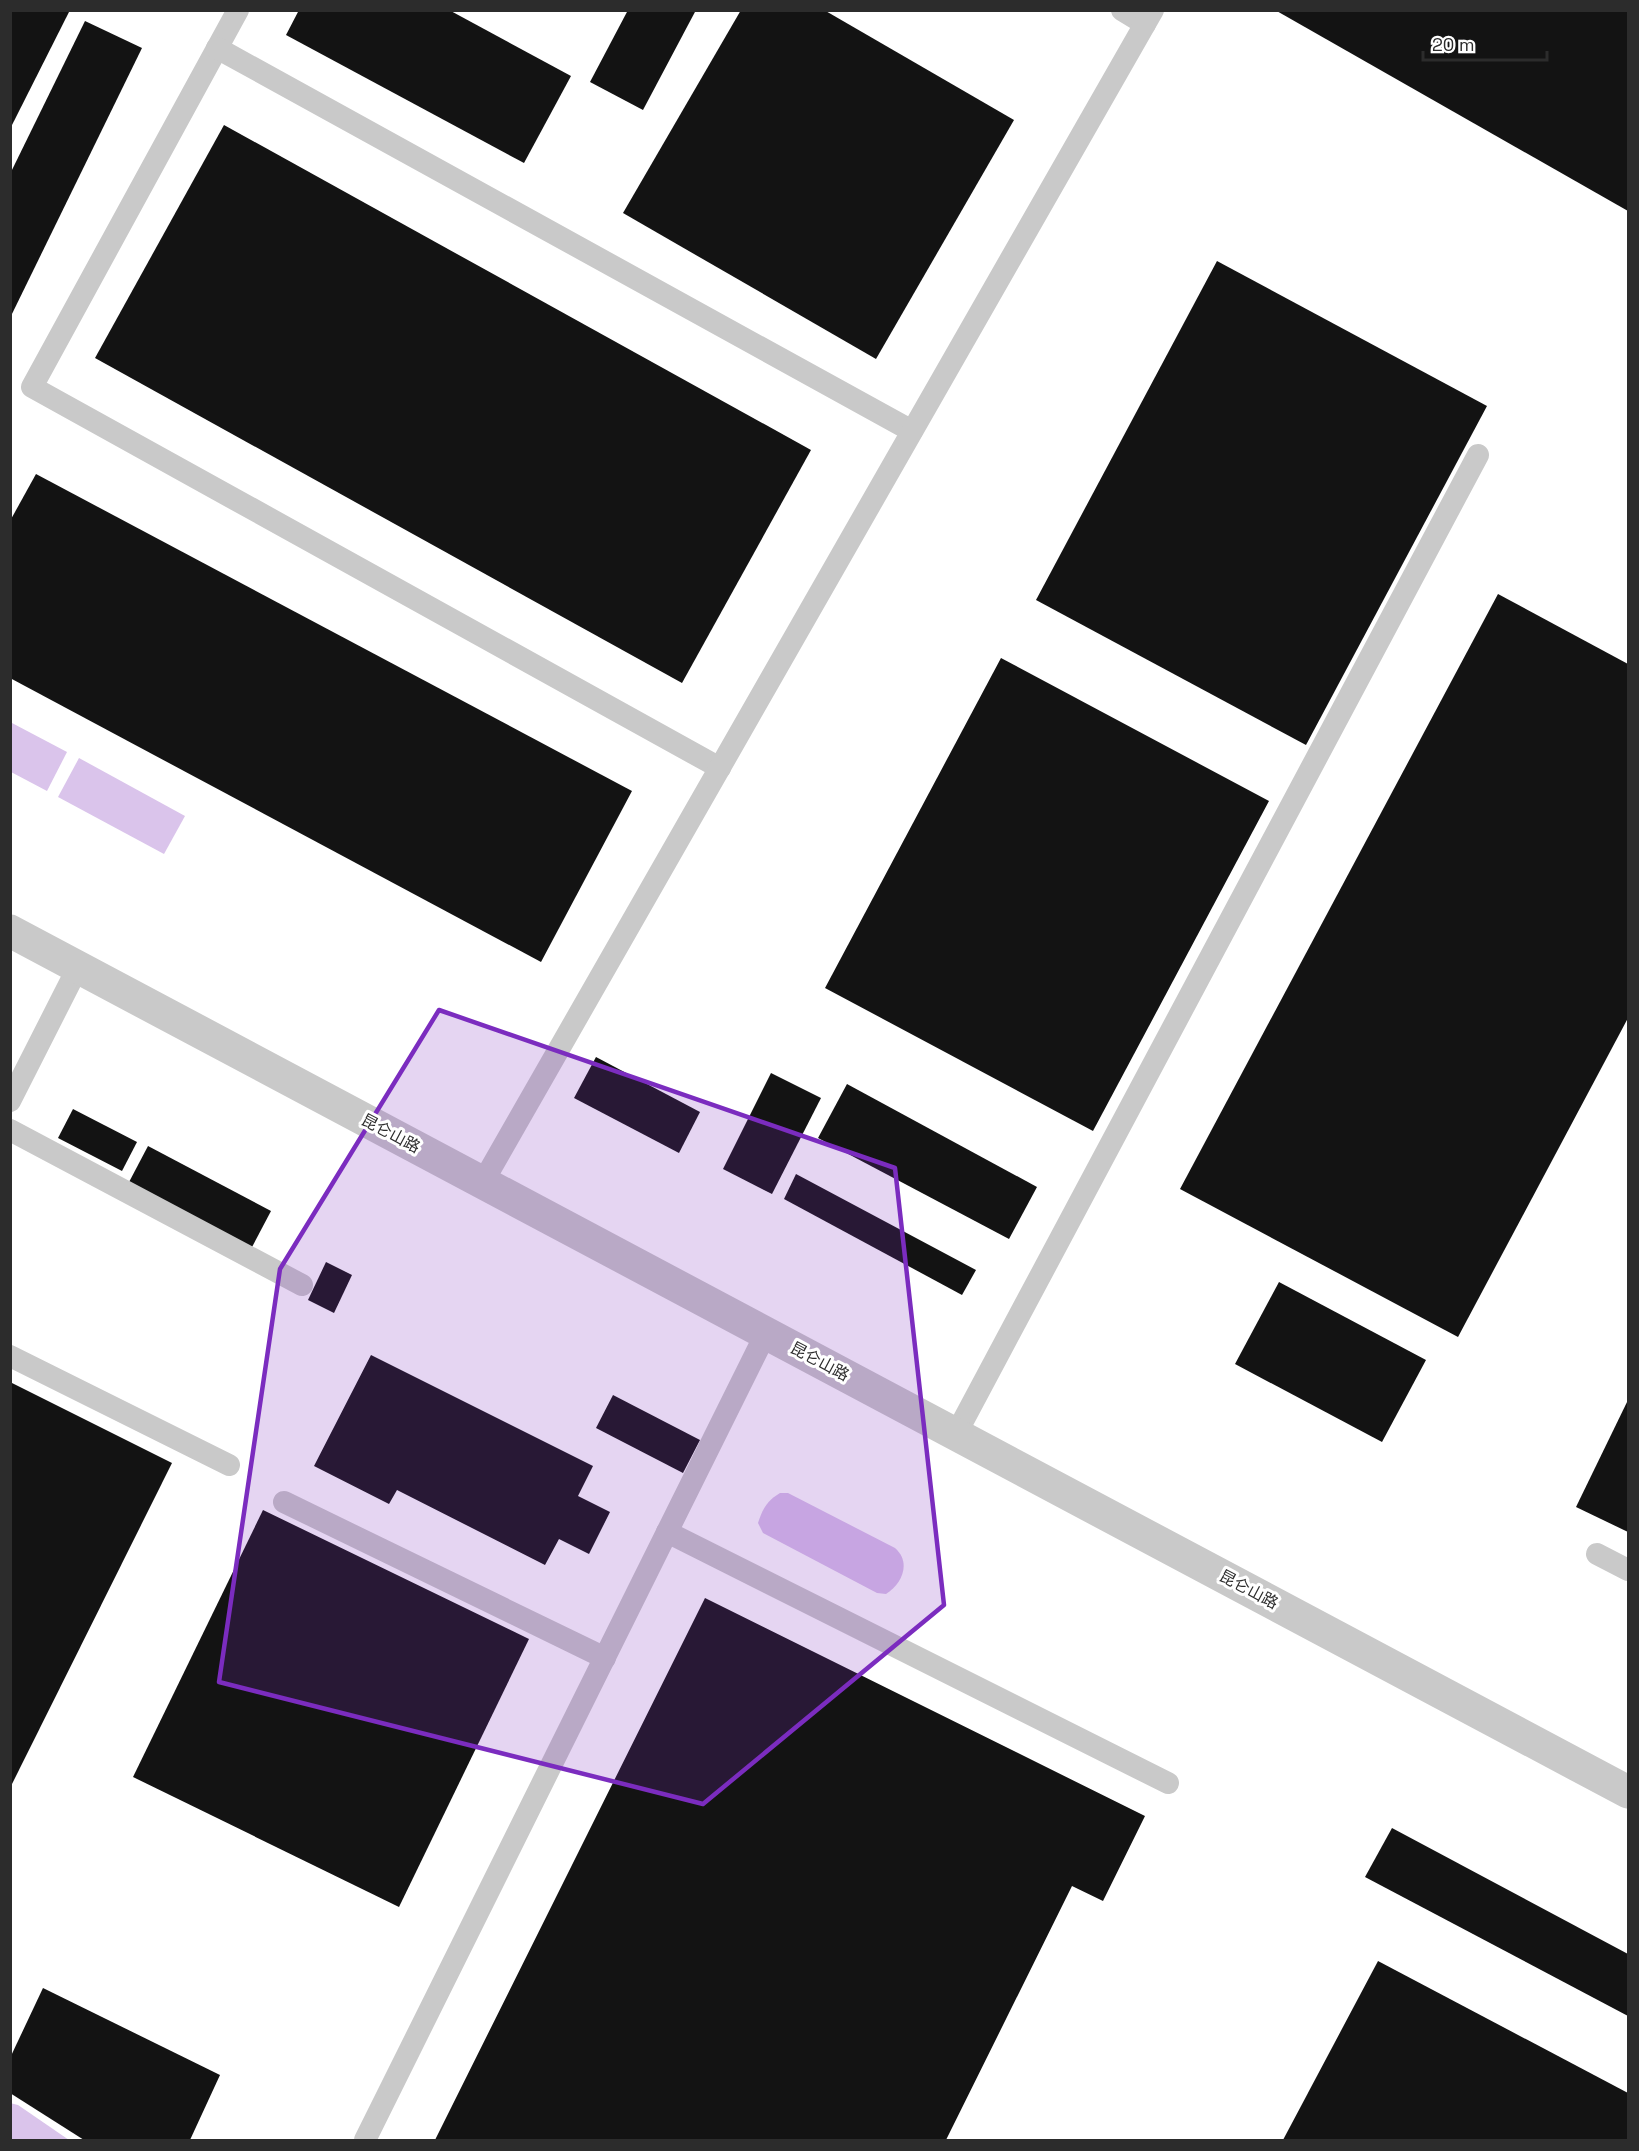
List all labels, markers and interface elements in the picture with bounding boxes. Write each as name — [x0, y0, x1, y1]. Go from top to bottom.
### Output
scale bar — [1423, 24, 1548, 62]
text: 20 m — [1432, 33, 1475, 56]
street label: 昆仑山路 — [358, 1109, 424, 1158]
street label: 昆仑山路 — [787, 1337, 853, 1386]
street label: 昆仑山路 — [1216, 1565, 1282, 1614]

